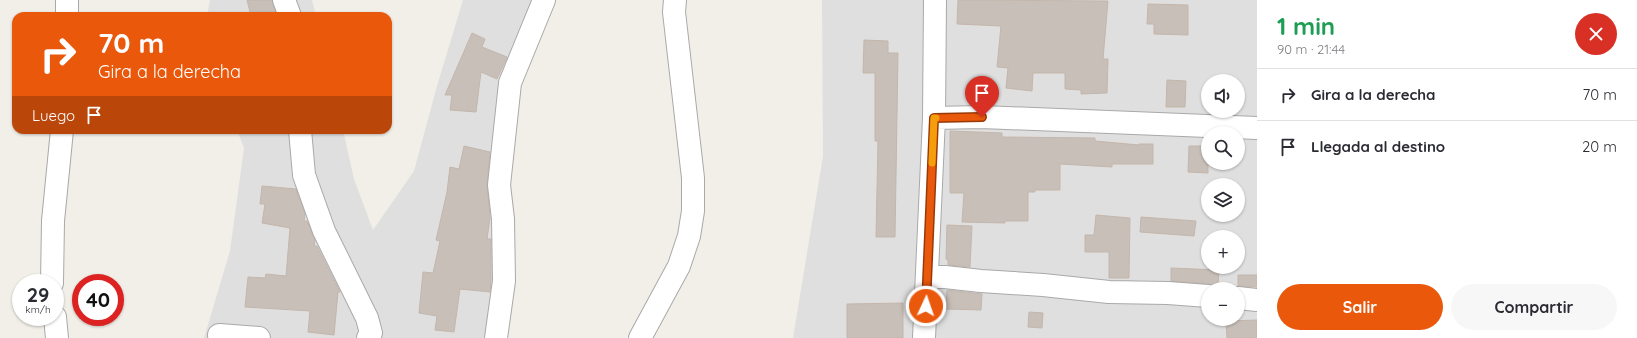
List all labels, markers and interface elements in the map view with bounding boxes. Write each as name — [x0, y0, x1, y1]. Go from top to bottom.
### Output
text: 1 min — [1277, 11, 1335, 41]
button: close — [1575, 13, 1617, 55]
text: 70 m — [98, 25, 164, 60]
icon: right — [32, 28, 84, 80]
text: 90 m · 21:44 — [1277, 41, 1345, 57]
text: Gira a la derecha — [98, 60, 241, 83]
map controls — [1201, 74, 1245, 326]
button: sound — [1201, 74, 1245, 118]
pin — [965, 76, 999, 117]
icon: arrive — [971, 82, 993, 104]
icon: right — [1277, 84, 1299, 106]
text: Gira a la derecha — [1311, 85, 1436, 104]
text: 70 m — [1583, 85, 1617, 104]
icon: arrive — [83, 104, 105, 126]
text: Luego — [32, 106, 75, 125]
button: search — [1201, 126, 1245, 170]
icon: arrive — [1277, 136, 1299, 158]
text: Llegada al destino — [1311, 137, 1445, 156]
text: 20 m — [1582, 137, 1617, 156]
button: layers — [1201, 178, 1245, 222]
button: + — [1201, 230, 1245, 274]
speed limit sign: 40 — [72, 274, 124, 326]
text: 29 — [27, 282, 49, 307]
button: − — [1201, 282, 1245, 326]
button: Salir — [1277, 284, 1443, 330]
button: Compartir — [1451, 284, 1617, 330]
position arrow — [905, 285, 947, 327]
text: km/h — [25, 303, 51, 316]

